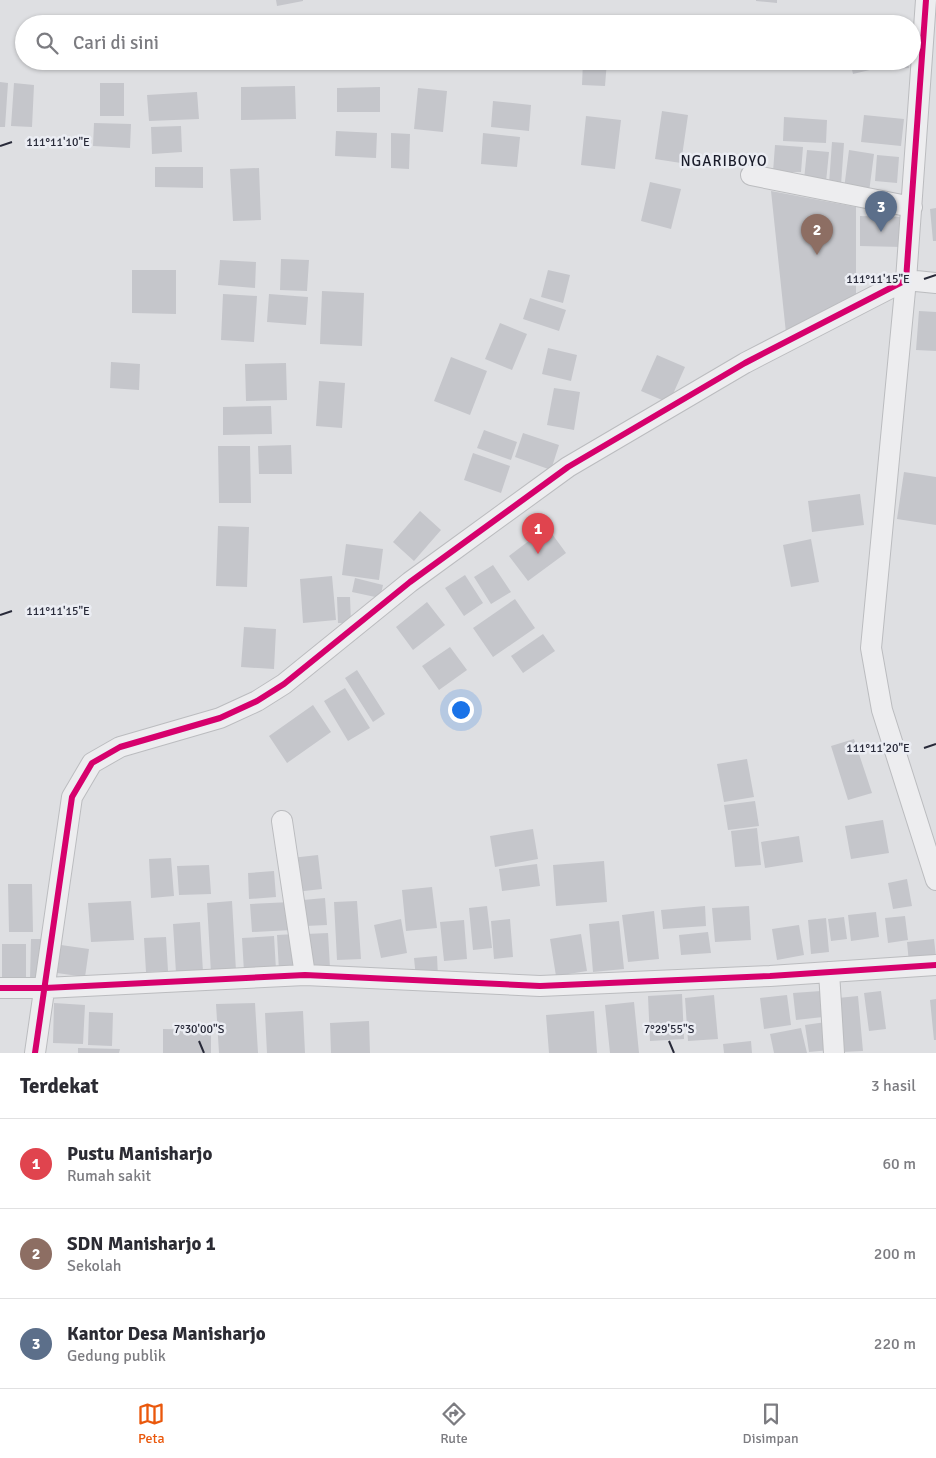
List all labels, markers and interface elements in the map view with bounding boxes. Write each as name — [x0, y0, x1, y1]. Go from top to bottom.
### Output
search box — [15, 15, 921, 70]
icon: search — [33, 29, 61, 57]
text: Cari di sini — [73, 31, 159, 55]
text: 111°11'10"E — [26, 135, 90, 150]
district label: NGARIBOYO — [680, 152, 768, 170]
pin: 3 — [865, 191, 897, 232]
pin: 2 — [801, 214, 833, 255]
text: 111°11'15"E — [846, 272, 910, 287]
pin: 1 — [522, 513, 554, 554]
text: 111°11'15"E — [26, 604, 90, 619]
your location — [448, 697, 474, 723]
text: 111°11'20"E — [846, 741, 910, 756]
text: 7°30'00"S — [174, 1022, 225, 1037]
text: 7°29'55"S — [644, 1022, 695, 1037]
text: Terdekat — [20, 1073, 99, 1099]
text: 3 hasil — [871, 1076, 916, 1096]
text: Pustu Manisharjo — [67, 1142, 212, 1166]
text: 1 — [32, 1154, 40, 1174]
text: 60 m — [882, 1154, 916, 1174]
text: Rumah sakit — [67, 1166, 151, 1186]
text: SDN Manisharjo 1 — [67, 1232, 216, 1256]
text: 2 — [32, 1244, 40, 1264]
text: 200 m — [874, 1244, 916, 1264]
text: Sekolah — [67, 1256, 121, 1276]
text: Kantor Desa Manisharjo — [67, 1322, 266, 1346]
text: 3 — [32, 1334, 40, 1354]
text: 220 m — [874, 1334, 916, 1354]
text: Gedung publik — [67, 1346, 166, 1366]
tab: Peta — [137, 1400, 165, 1447]
tab: Rute — [440, 1400, 468, 1447]
tab: Disimpan — [743, 1400, 799, 1447]

